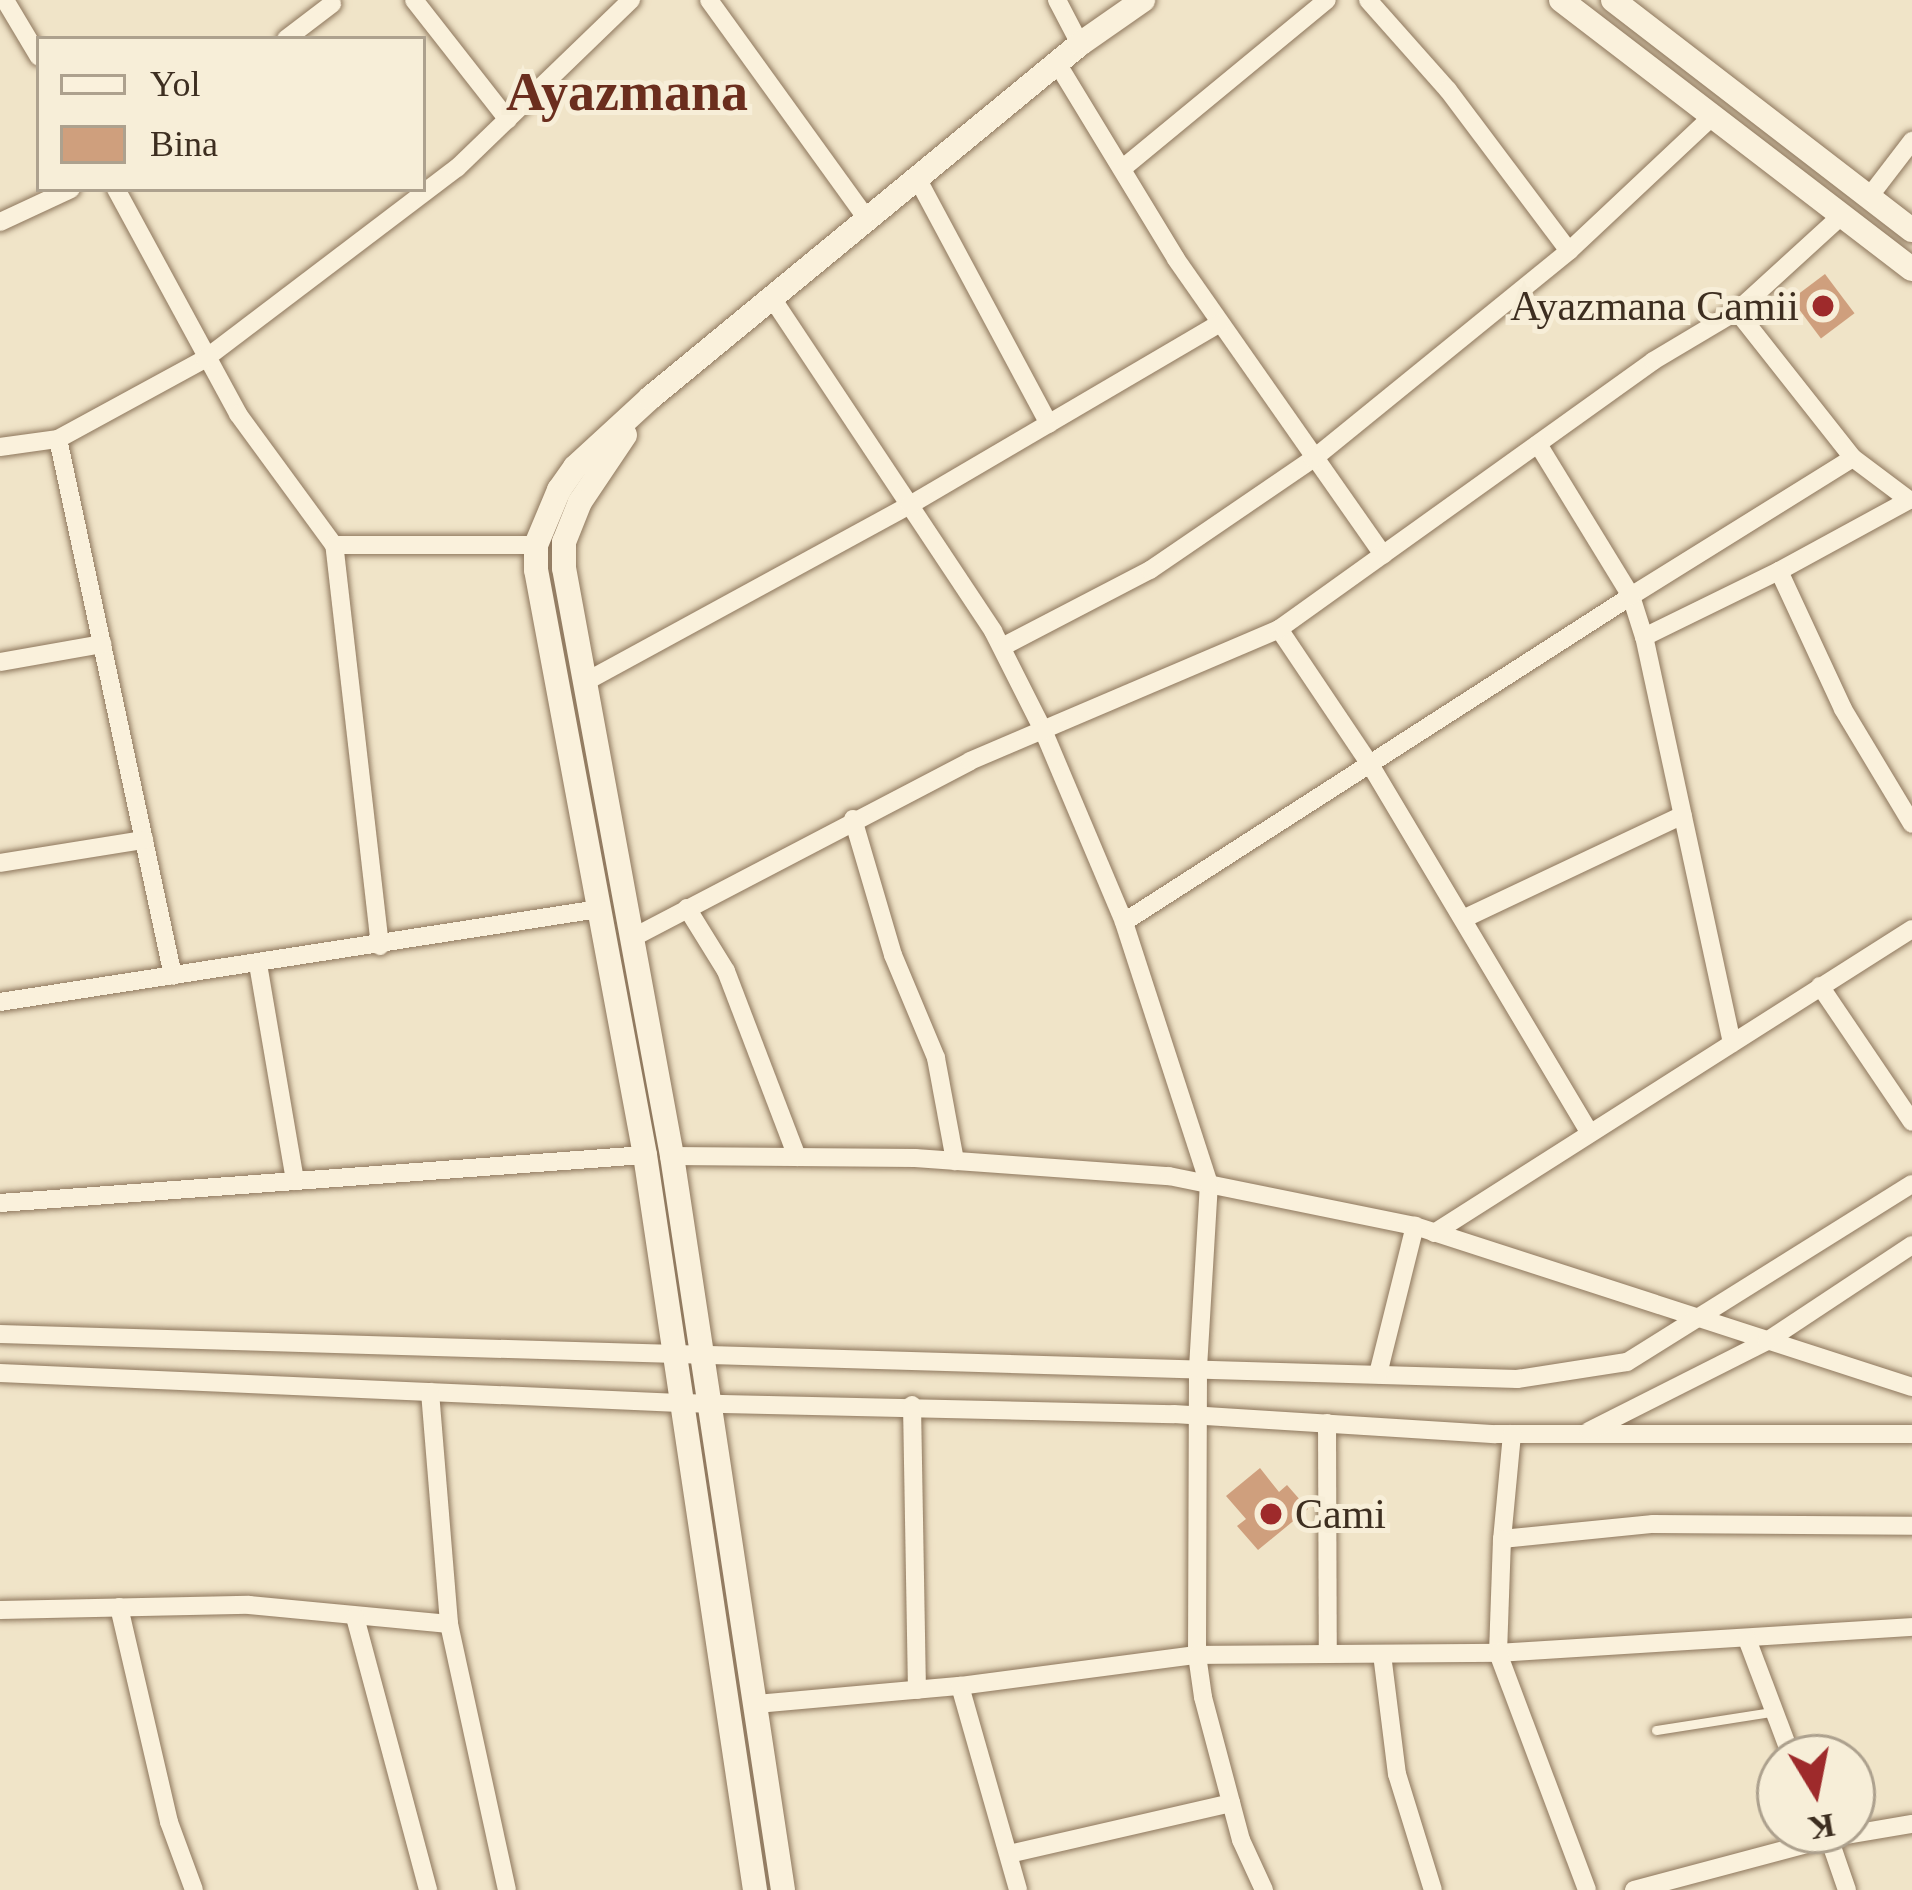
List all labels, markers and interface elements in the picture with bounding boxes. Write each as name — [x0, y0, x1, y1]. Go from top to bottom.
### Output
legend — [36, 36, 426, 192]
district label: Ayazmana — [506, 60, 748, 124]
text: Yol — [150, 64, 200, 104]
text: Bina — [150, 124, 218, 164]
place label: Ayazmana Camii — [1510, 281, 1799, 331]
marker: Ayazmana Camii — [1810, 293, 1836, 319]
place label: Cami — [1295, 1489, 1386, 1539]
marker: Cami — [1258, 1501, 1284, 1527]
north arrow — [1756, 1734, 1876, 1854]
text: K — [1806, 1807, 1838, 1846]

